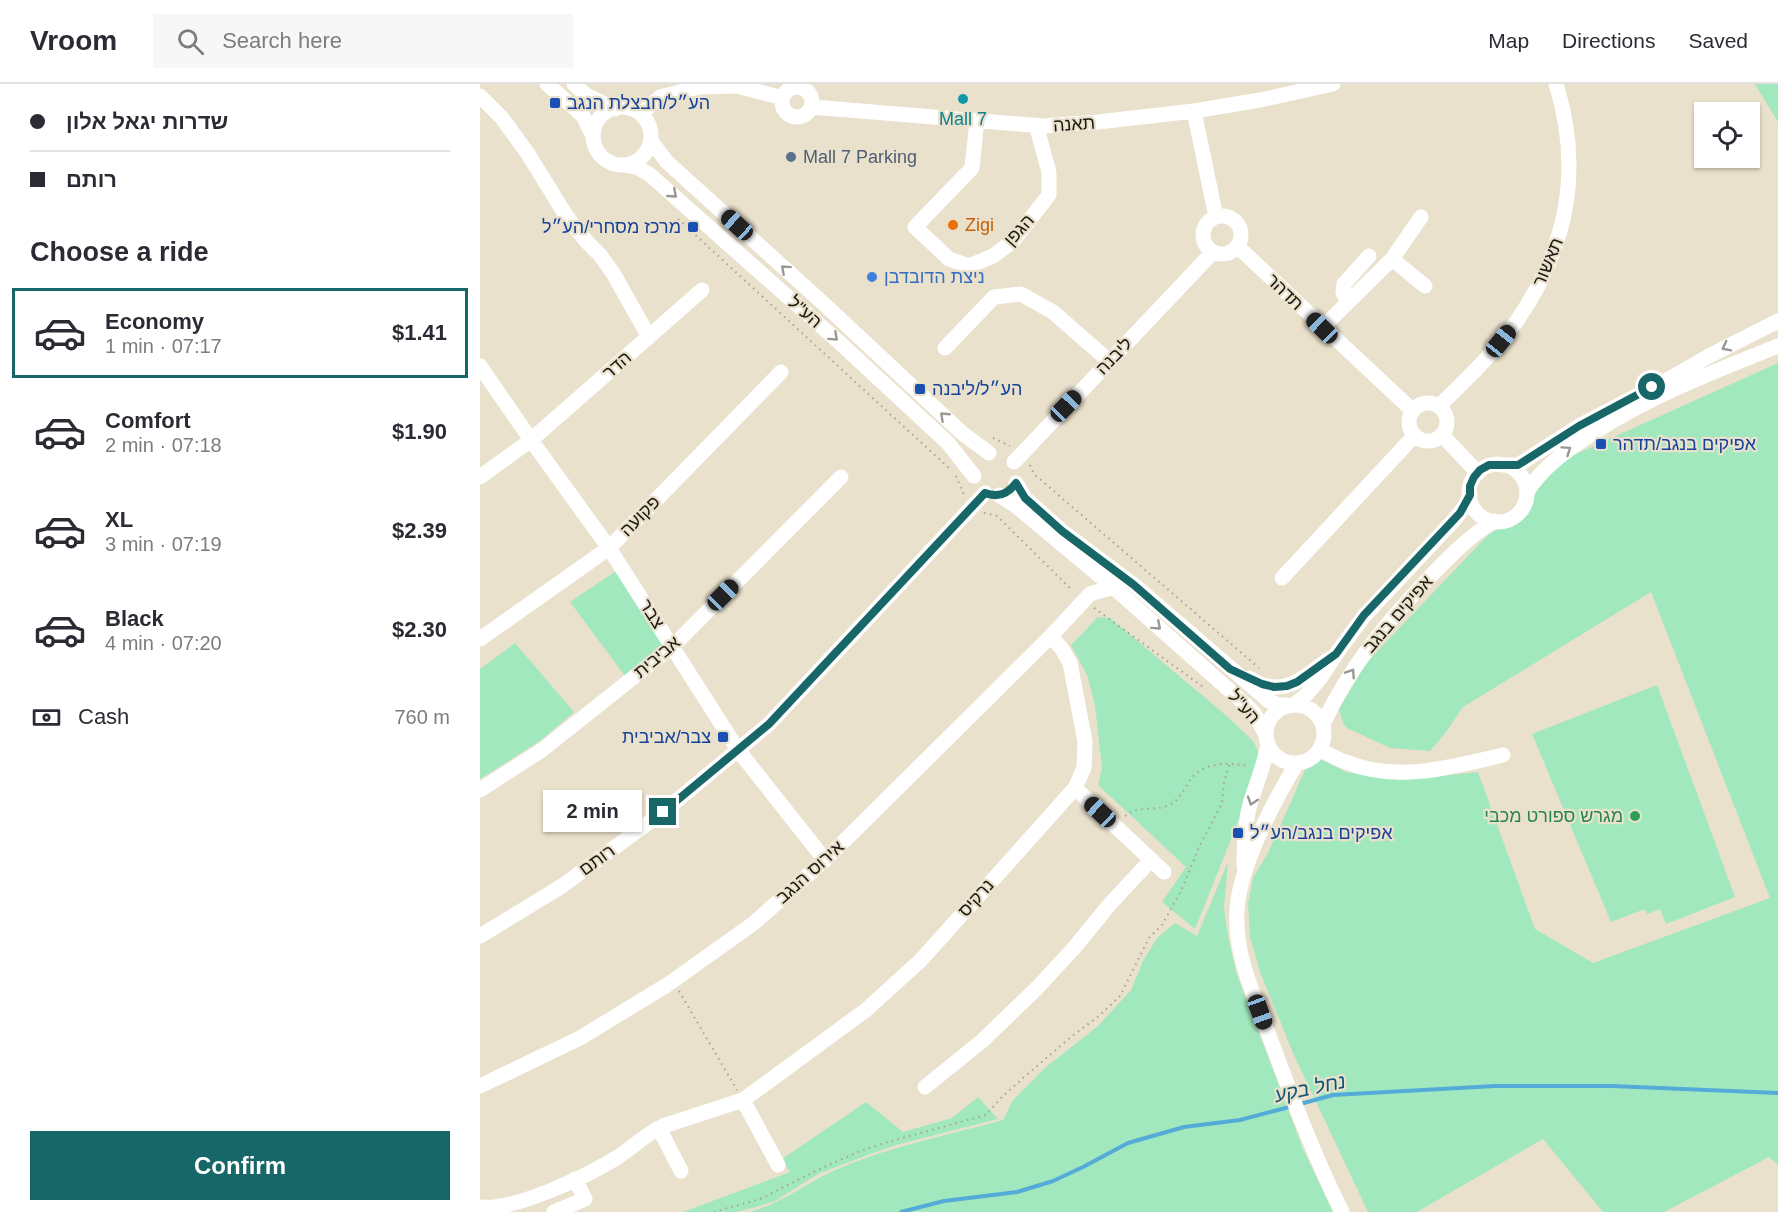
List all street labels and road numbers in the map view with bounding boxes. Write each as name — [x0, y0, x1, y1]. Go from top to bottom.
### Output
street label: תאנה — [1052, 113, 1096, 135]
street label: הגפן — [1000, 210, 1038, 250]
street label: תאשור — [1529, 235, 1567, 289]
street label: תדהר — [1263, 270, 1307, 314]
street label: הע"ל — [784, 292, 826, 332]
street label: ליבנה — [1092, 334, 1136, 378]
street label: הדר — [599, 347, 635, 383]
street label: פקועה — [616, 492, 664, 540]
street label: אפיקים בנגב — [1359, 571, 1437, 657]
street label: צבר — [635, 596, 669, 632]
street label: אביבית — [630, 632, 685, 682]
street label: הע"ל — [1224, 686, 1264, 728]
street label: אירוס הנגב — [772, 836, 848, 907]
street label: רותם — [575, 840, 619, 880]
street label: נרקיס — [954, 875, 998, 921]

